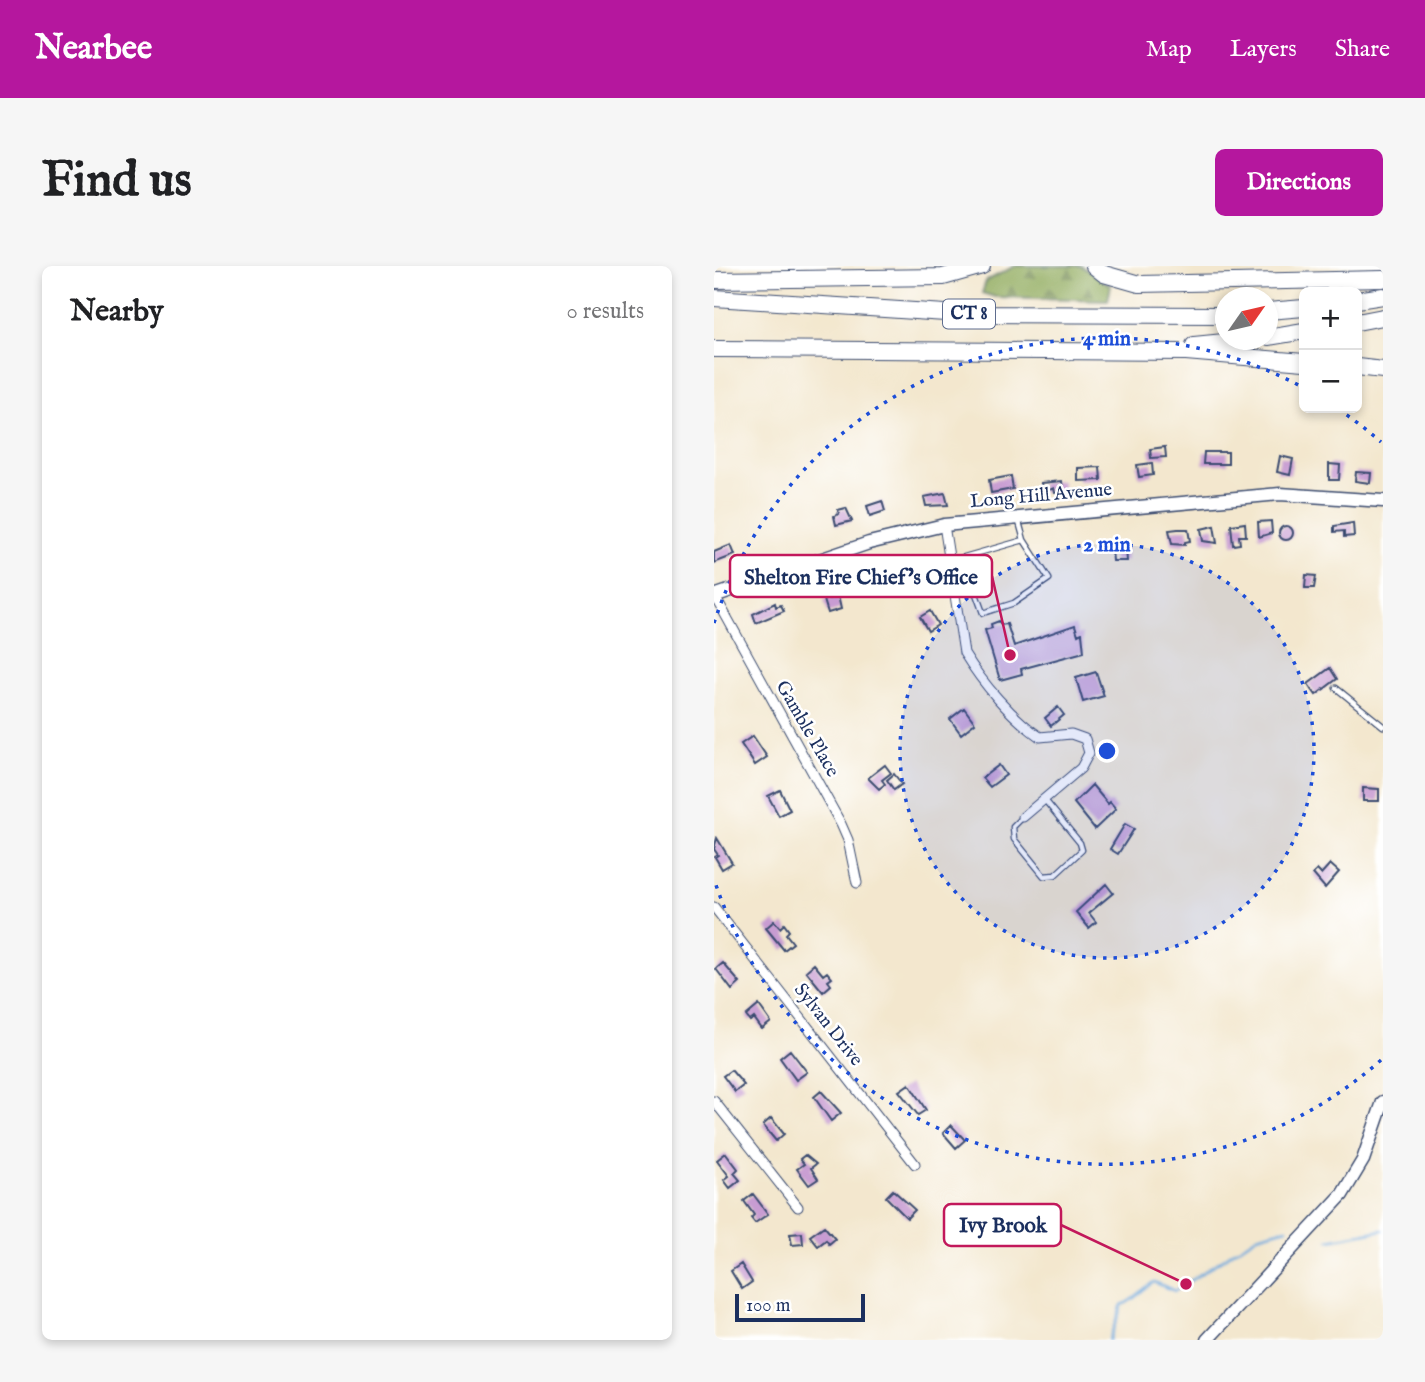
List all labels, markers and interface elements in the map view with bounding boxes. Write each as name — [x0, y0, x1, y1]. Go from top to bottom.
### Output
text: Nearbee — [35, 28, 152, 70]
text: Map — [1146, 34, 1192, 65]
text: Layers — [1230, 34, 1297, 65]
text: Share — [1335, 34, 1390, 65]
button: Directions — [1215, 149, 1383, 216]
text: Find us — [42, 151, 192, 213]
north arrow — [1215, 287, 1278, 350]
map controls — [1299, 287, 1362, 413]
button: + — [1299, 287, 1362, 350]
text: Nearby — [70, 293, 163, 331]
text: 0 results — [566, 297, 644, 326]
road number: CT 8 — [943, 299, 995, 328]
text: 4 min — [1083, 326, 1131, 353]
button: − — [1299, 350, 1362, 413]
street label: Long Hill Avenue — [969, 478, 1113, 514]
text: 2 min — [1083, 532, 1131, 559]
callout: Shelton Fire Chief's Office — [730, 555, 992, 597]
text: Shelton Fire Chief's Office — [744, 565, 978, 592]
street label: Gamble Place — [770, 677, 844, 782]
centre of rings — [1095, 739, 1119, 763]
street label: Sylvan Drive — [788, 979, 868, 1072]
callout: Ivy Brook — [944, 1204, 1061, 1246]
text: Ivy Brook — [959, 1213, 1048, 1240]
scale bar — [735, 1291, 864, 1323]
text: 100 m — [746, 1294, 790, 1318]

